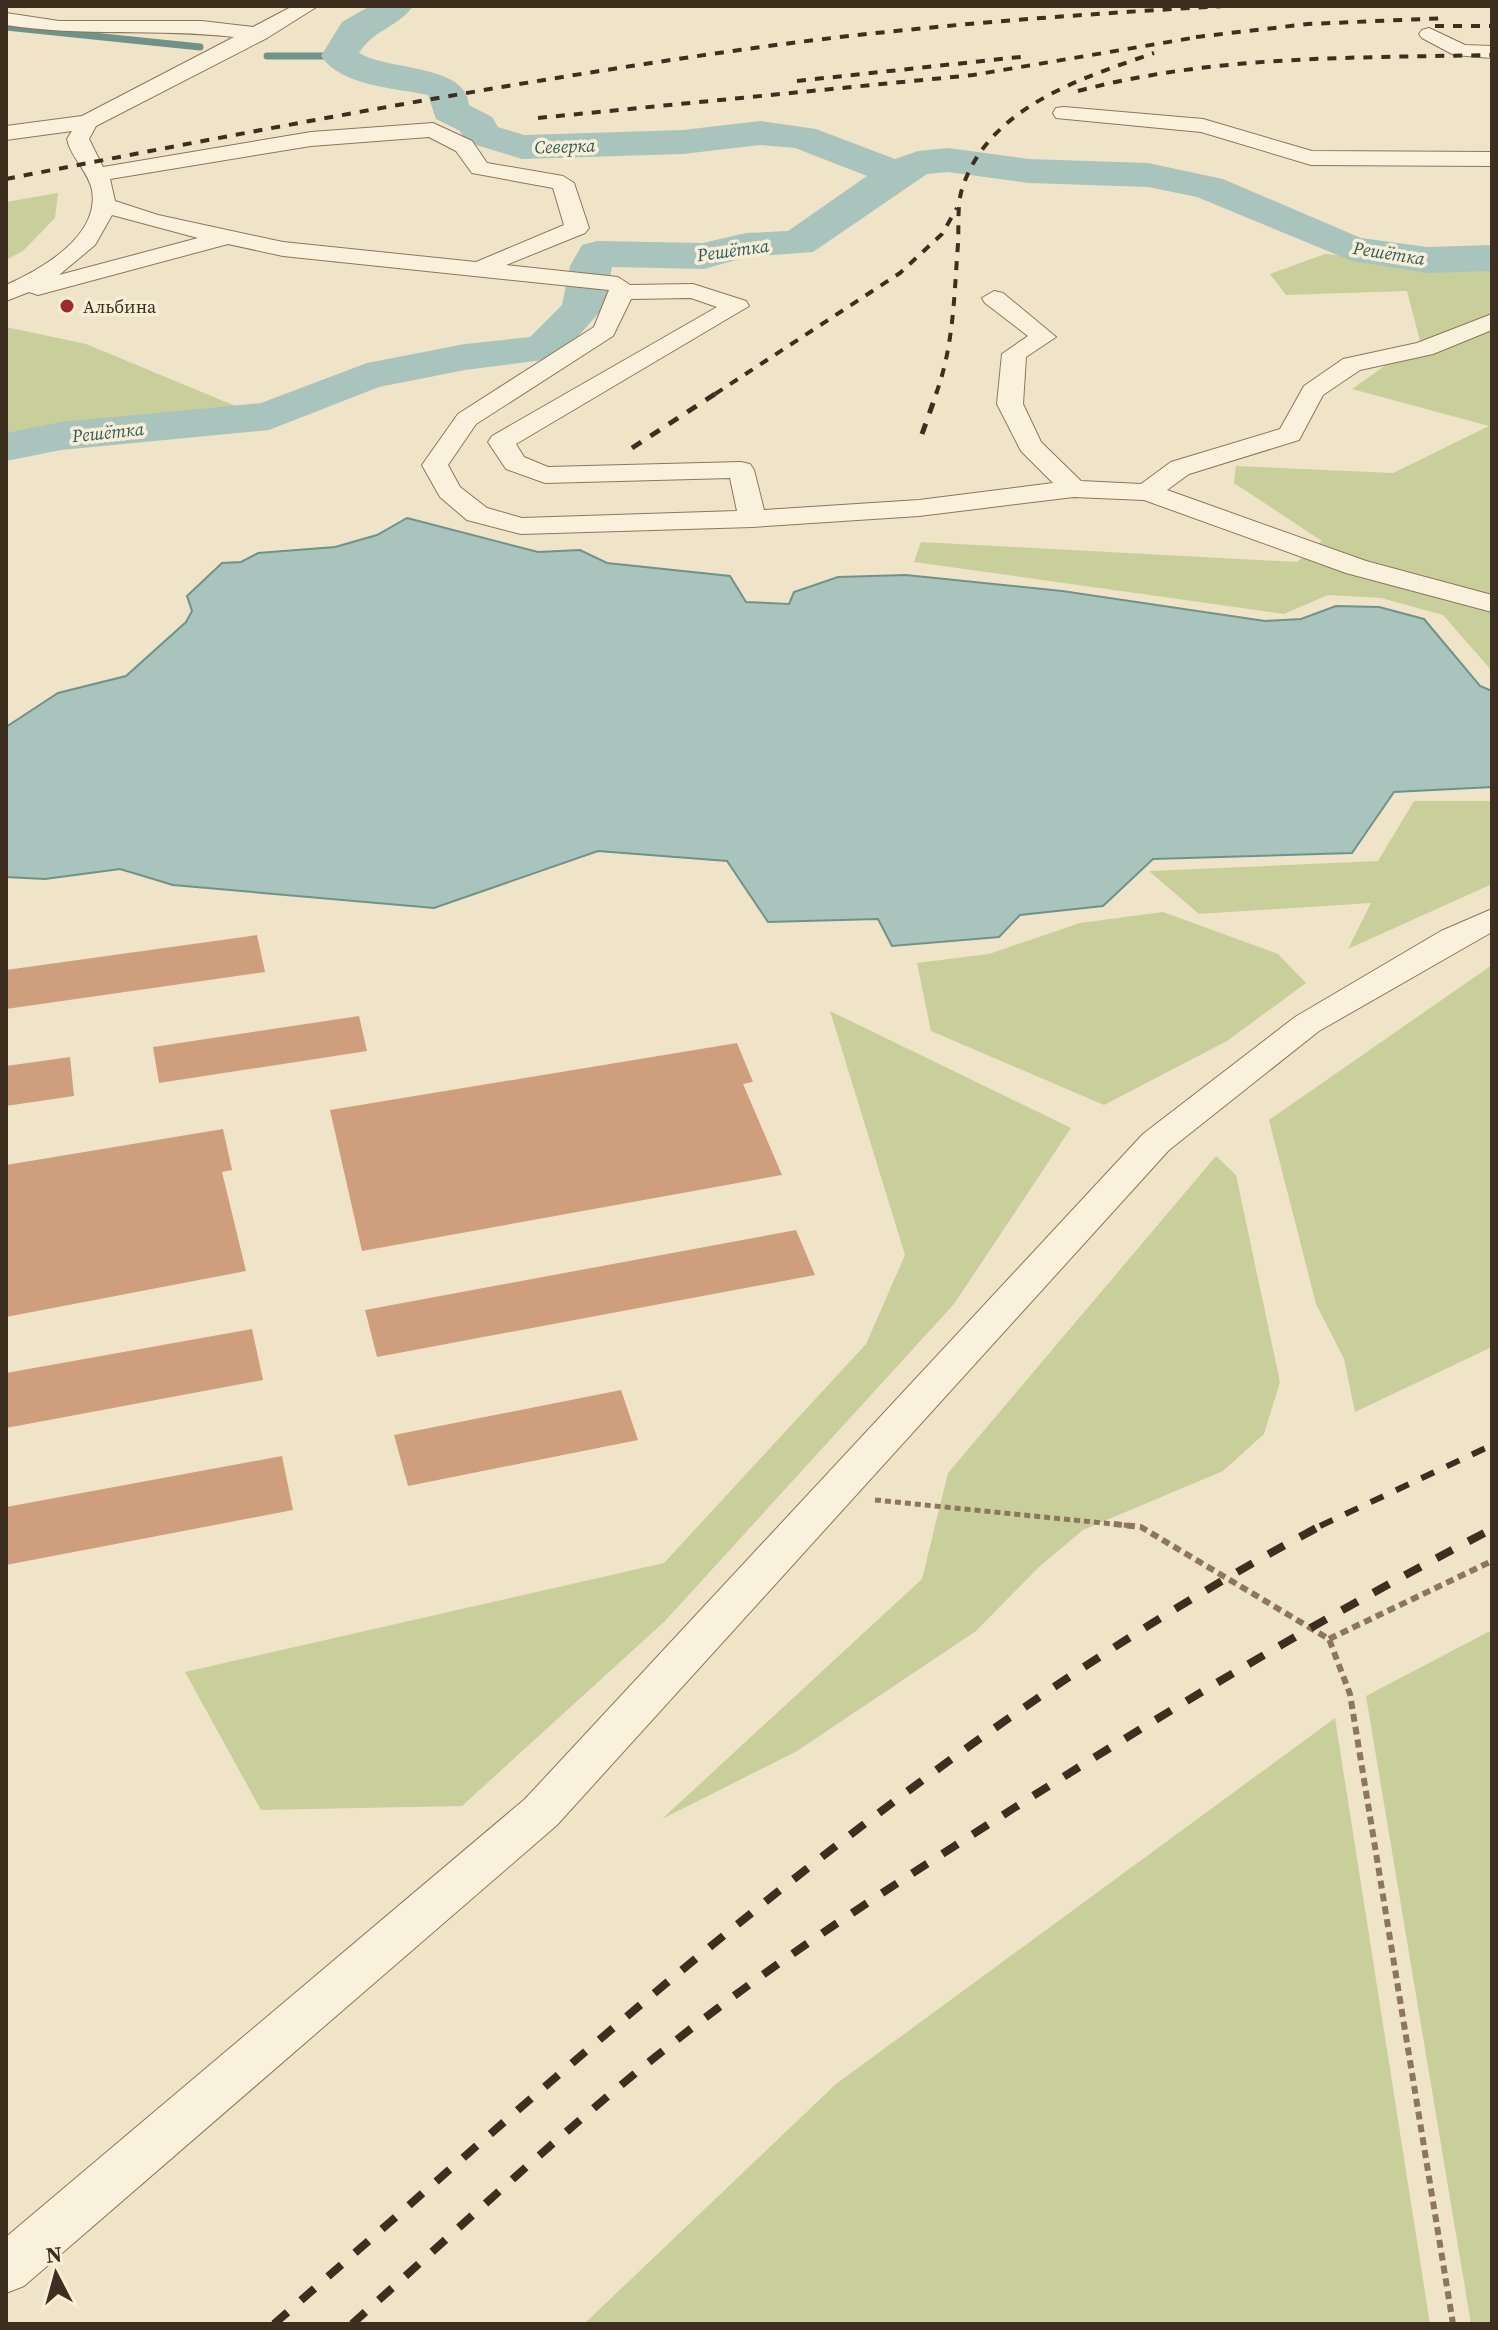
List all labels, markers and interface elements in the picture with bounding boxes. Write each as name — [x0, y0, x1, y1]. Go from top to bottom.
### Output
water label: Северка — [534, 132, 597, 160]
water label: Решётка — [694, 233, 771, 268]
water label: Решётка — [1350, 235, 1427, 271]
place label: Альбина — [83, 294, 157, 319]
marker: Альбина — [58, 297, 76, 315]
water label: Решётка — [70, 416, 146, 448]
north arrow — [16, 2234, 96, 2314]
text: N — [44, 2238, 63, 2270]

